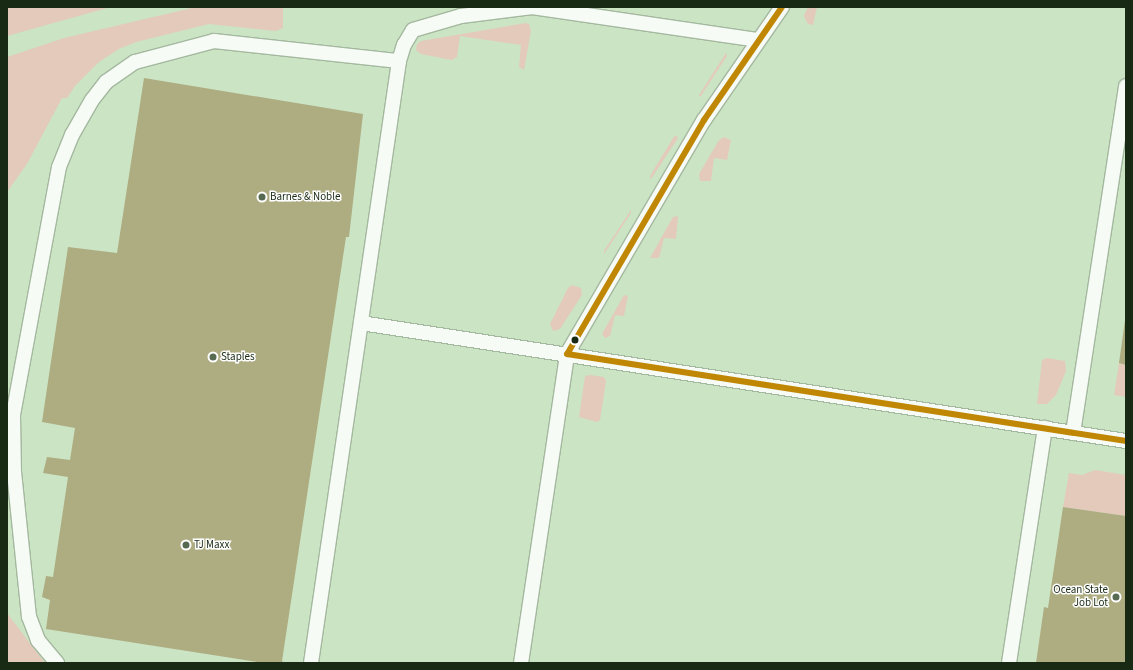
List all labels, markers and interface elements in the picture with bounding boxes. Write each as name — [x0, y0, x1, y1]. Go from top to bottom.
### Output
place label: Barnes & Noble — [270, 190, 340, 204]
marker: Barnes & Noble — [257, 192, 267, 202]
unlabelled marker — [570, 335, 580, 345]
place label: Staples — [221, 350, 255, 364]
marker: Staples — [208, 352, 218, 362]
place label: TJ Maxx — [194, 538, 229, 552]
marker: TJ Maxx — [181, 540, 191, 550]
place label: Ocean State Job Lot — [1053, 584, 1108, 610]
marker: Ocean State Job Lot — [1111, 592, 1121, 602]

